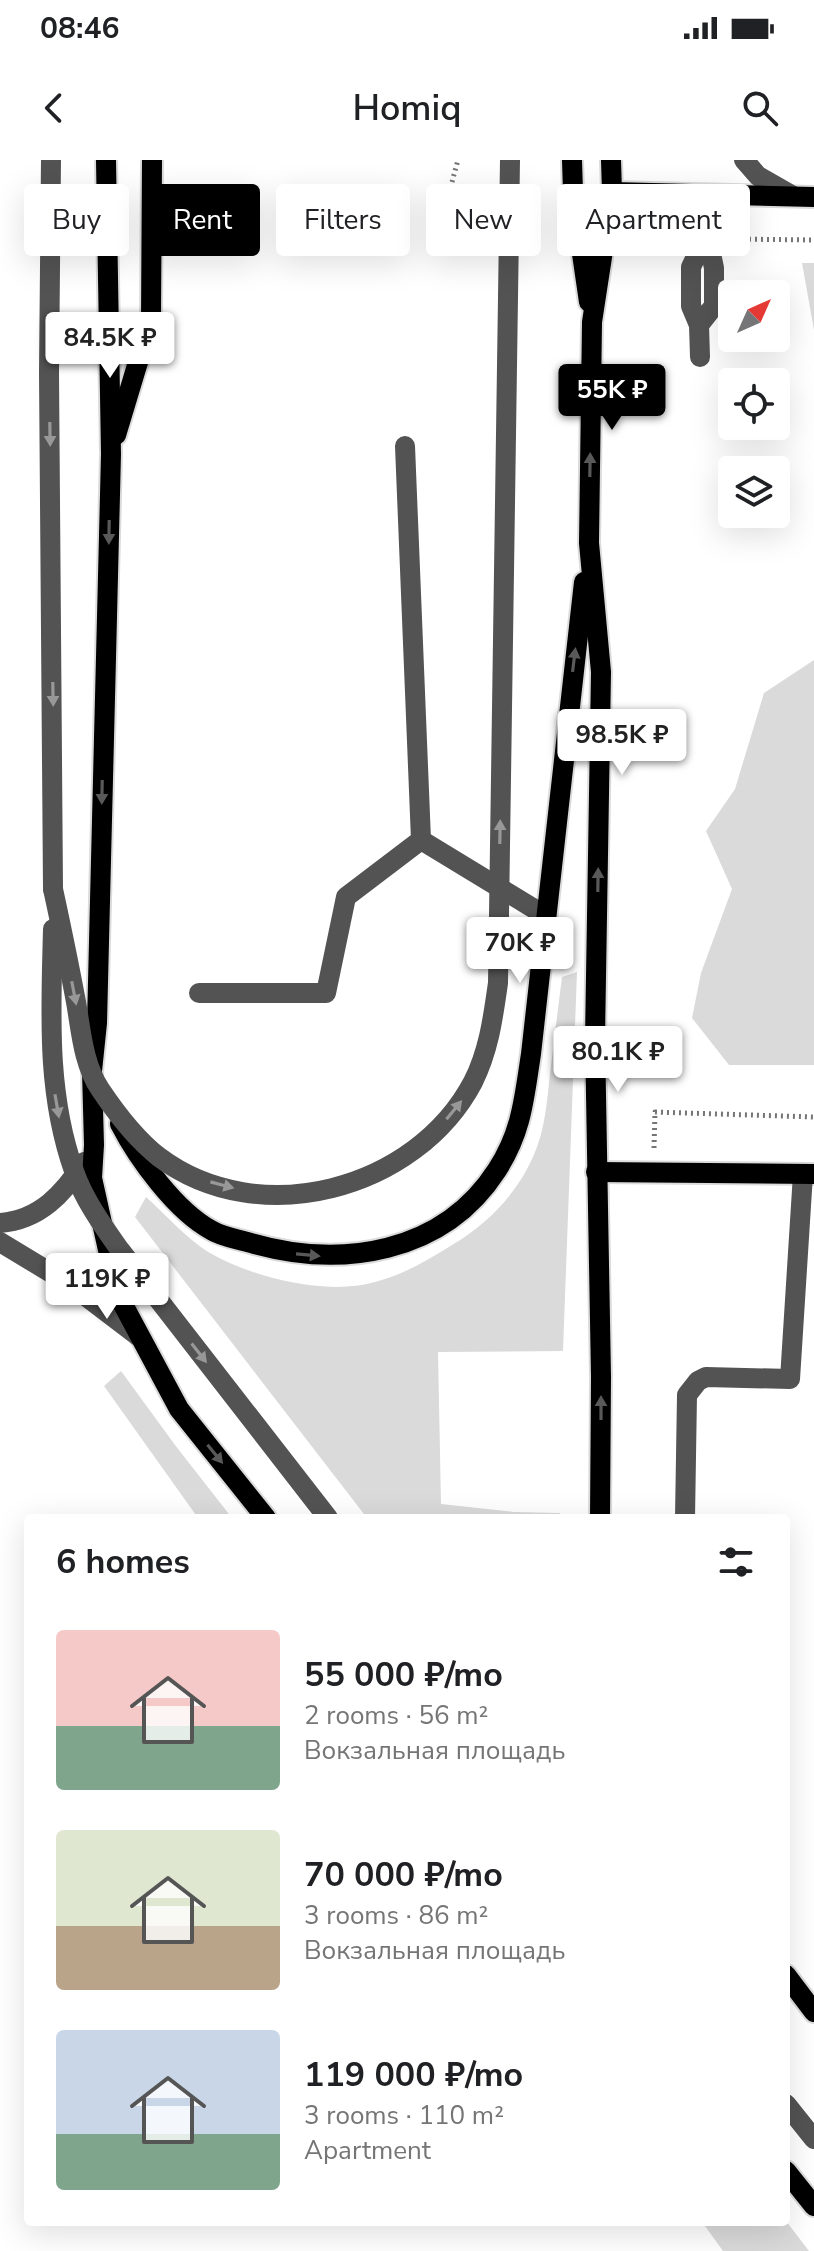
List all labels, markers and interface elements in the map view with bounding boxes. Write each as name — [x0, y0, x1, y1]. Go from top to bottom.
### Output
text: 08:46 — [40, 8, 119, 49]
text: Homiq — [352, 84, 462, 133]
icon: back — [32, 86, 76, 130]
icon: search — [738, 86, 782, 130]
chip: Buy — [24, 184, 129, 256]
chip: Rent — [145, 184, 260, 256]
chip: Filters — [276, 184, 410, 256]
chip: New — [426, 184, 541, 256]
chip: Apartment — [557, 184, 750, 256]
north arrow — [718, 280, 790, 352]
map controls — [718, 280, 790, 528]
pin: 84.5K ₽ — [36, 312, 184, 380]
text: 84.5K ₽ — [63, 320, 157, 355]
pin: 55K ₽ — [556, 364, 668, 432]
button: locate — [718, 368, 790, 440]
text: 55K ₽ — [576, 372, 648, 407]
one-way arrow — [44, 422, 56, 447]
one-way arrow — [584, 452, 596, 477]
button: layers — [718, 456, 790, 528]
one-way arrow — [102, 520, 115, 545]
one-way arrow — [568, 647, 581, 672]
one-way arrow — [47, 682, 59, 707]
pin: 98.5K ₽ — [548, 709, 696, 777]
text: 98.5K ₽ — [575, 717, 669, 752]
one-way arrow — [96, 780, 109, 805]
one-way arrow — [494, 819, 506, 844]
one-way arrow — [592, 867, 604, 892]
pin: 70K ₽ — [464, 917, 576, 985]
text: 70K ₽ — [484, 925, 556, 960]
one-way arrow — [69, 980, 81, 1005]
pin: 80.1K ₽ — [544, 1026, 692, 1094]
text: 80.1K ₽ — [571, 1034, 665, 1069]
one-way arrow — [52, 1094, 64, 1119]
one-way arrow — [445, 1100, 462, 1120]
one-way arrow — [210, 1180, 235, 1192]
one-way arrow — [296, 1249, 321, 1262]
pin: 119K ₽ — [42, 1253, 172, 1321]
text: 119K ₽ — [64, 1261, 150, 1296]
one-way arrow — [190, 1343, 206, 1363]
one-way arrow — [594, 1395, 607, 1420]
one-way arrow — [206, 1444, 223, 1464]
text: 6 homes — [56, 1539, 190, 1585]
icon: filters — [714, 1540, 758, 1584]
text: 55 000 ₽/mo — [304, 1652, 503, 1698]
icon: home — [120, 1662, 216, 1758]
text: 2 rooms · 56 m² — [304, 1698, 488, 1733]
text: Вокзальная площадь — [304, 1733, 565, 1768]
text: 70 000 ₽/mo — [304, 1852, 503, 1898]
icon: home — [120, 1862, 216, 1958]
text: 3 rooms · 86 m² — [304, 1898, 488, 1933]
text: Вокзальная площадь — [304, 1933, 565, 1968]
text: 119 000 ₽/mo — [304, 2052, 523, 2098]
icon: home — [120, 2062, 216, 2158]
text: 3 rooms · 110 m² — [304, 2098, 504, 2133]
text: Apartment — [304, 2133, 431, 2168]

